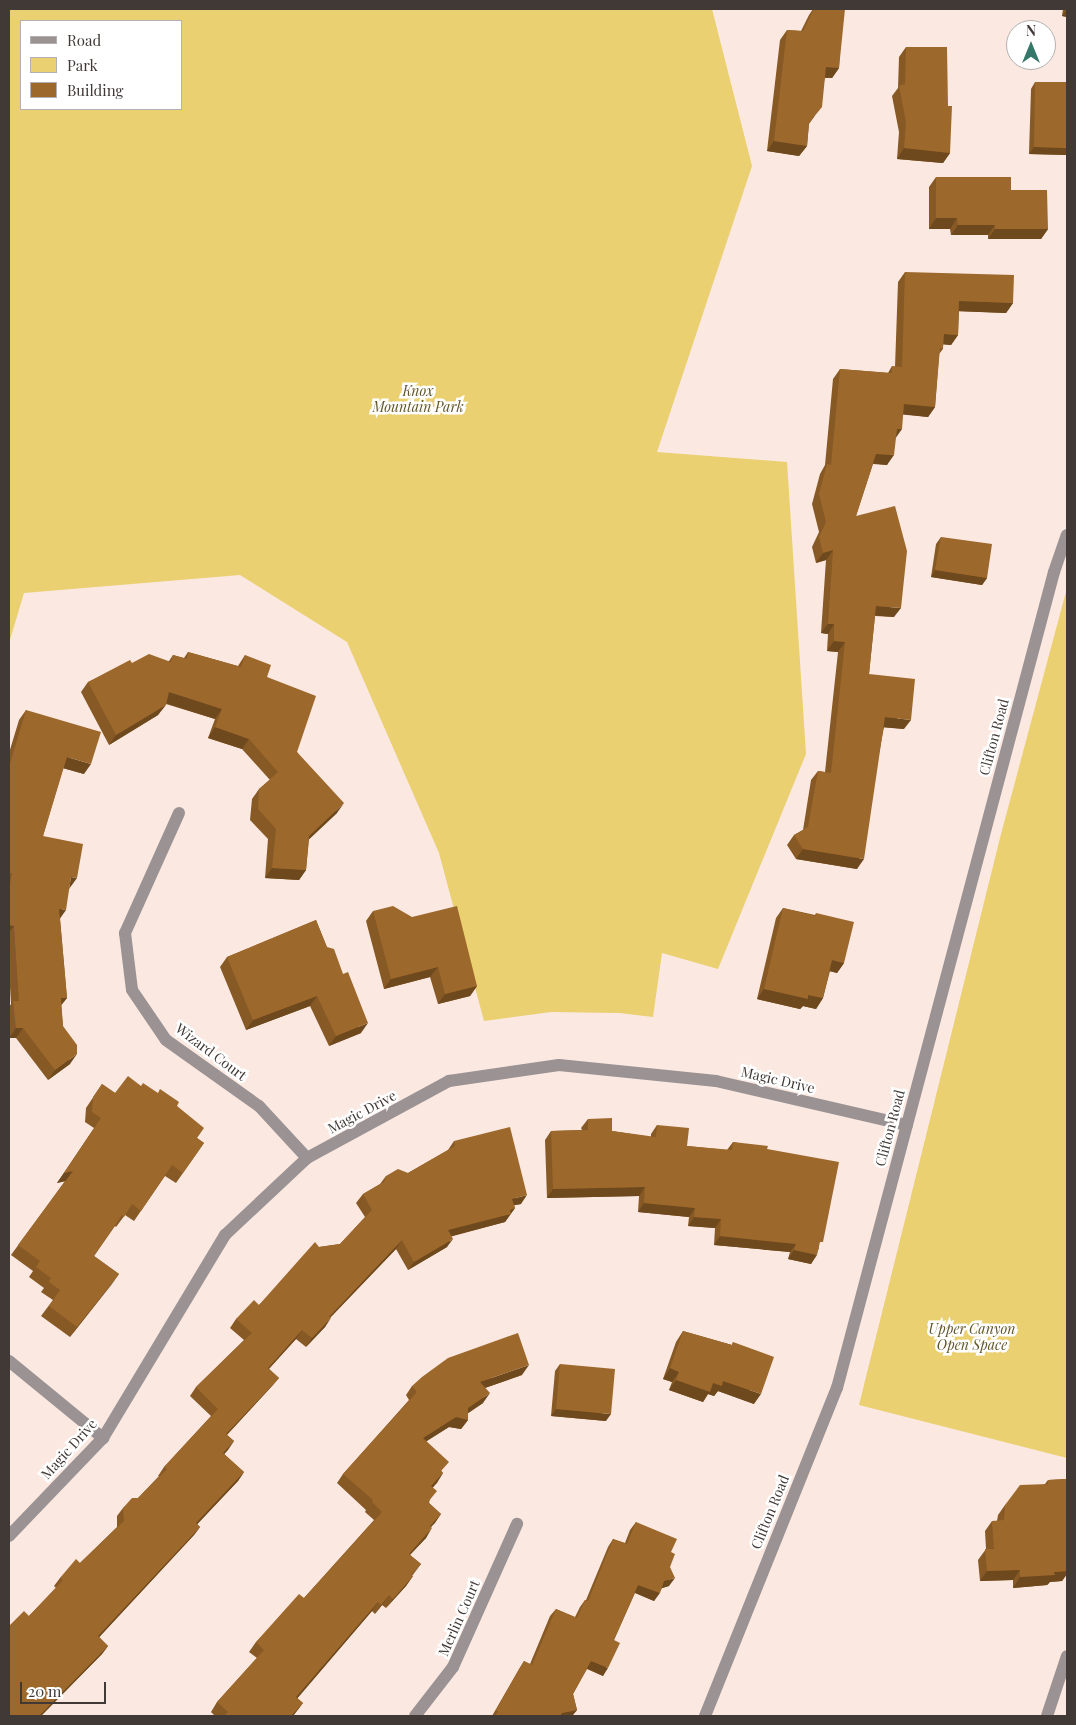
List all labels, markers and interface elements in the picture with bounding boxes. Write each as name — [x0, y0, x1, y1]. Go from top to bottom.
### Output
legend — [20, 20, 182, 110]
north arrow — [1006, 20, 1056, 70]
text: N — [1026, 21, 1036, 40]
text: Road — [67, 30, 101, 50]
text: Park — [67, 55, 98, 75]
text: Building — [67, 80, 123, 100]
park label: Knox Mountain Park — [372, 383, 464, 416]
street label: Clifton Road — [976, 697, 1012, 777]
street label: Wizard Court — [172, 1020, 250, 1084]
street label: Magic Drive — [740, 1063, 816, 1097]
street label: Magic Drive — [325, 1087, 399, 1137]
street label: Clifton Road — [872, 1088, 908, 1168]
park label: Upper Canyon Open Space — [929, 1321, 1015, 1354]
street label: Magic Drive — [38, 1415, 100, 1483]
street label: Clifton Road — [747, 1472, 793, 1552]
street label: Merlin Court — [435, 1577, 483, 1659]
scale bar — [22, 1672, 109, 1704]
text: 20 m — [28, 1681, 61, 1701]

